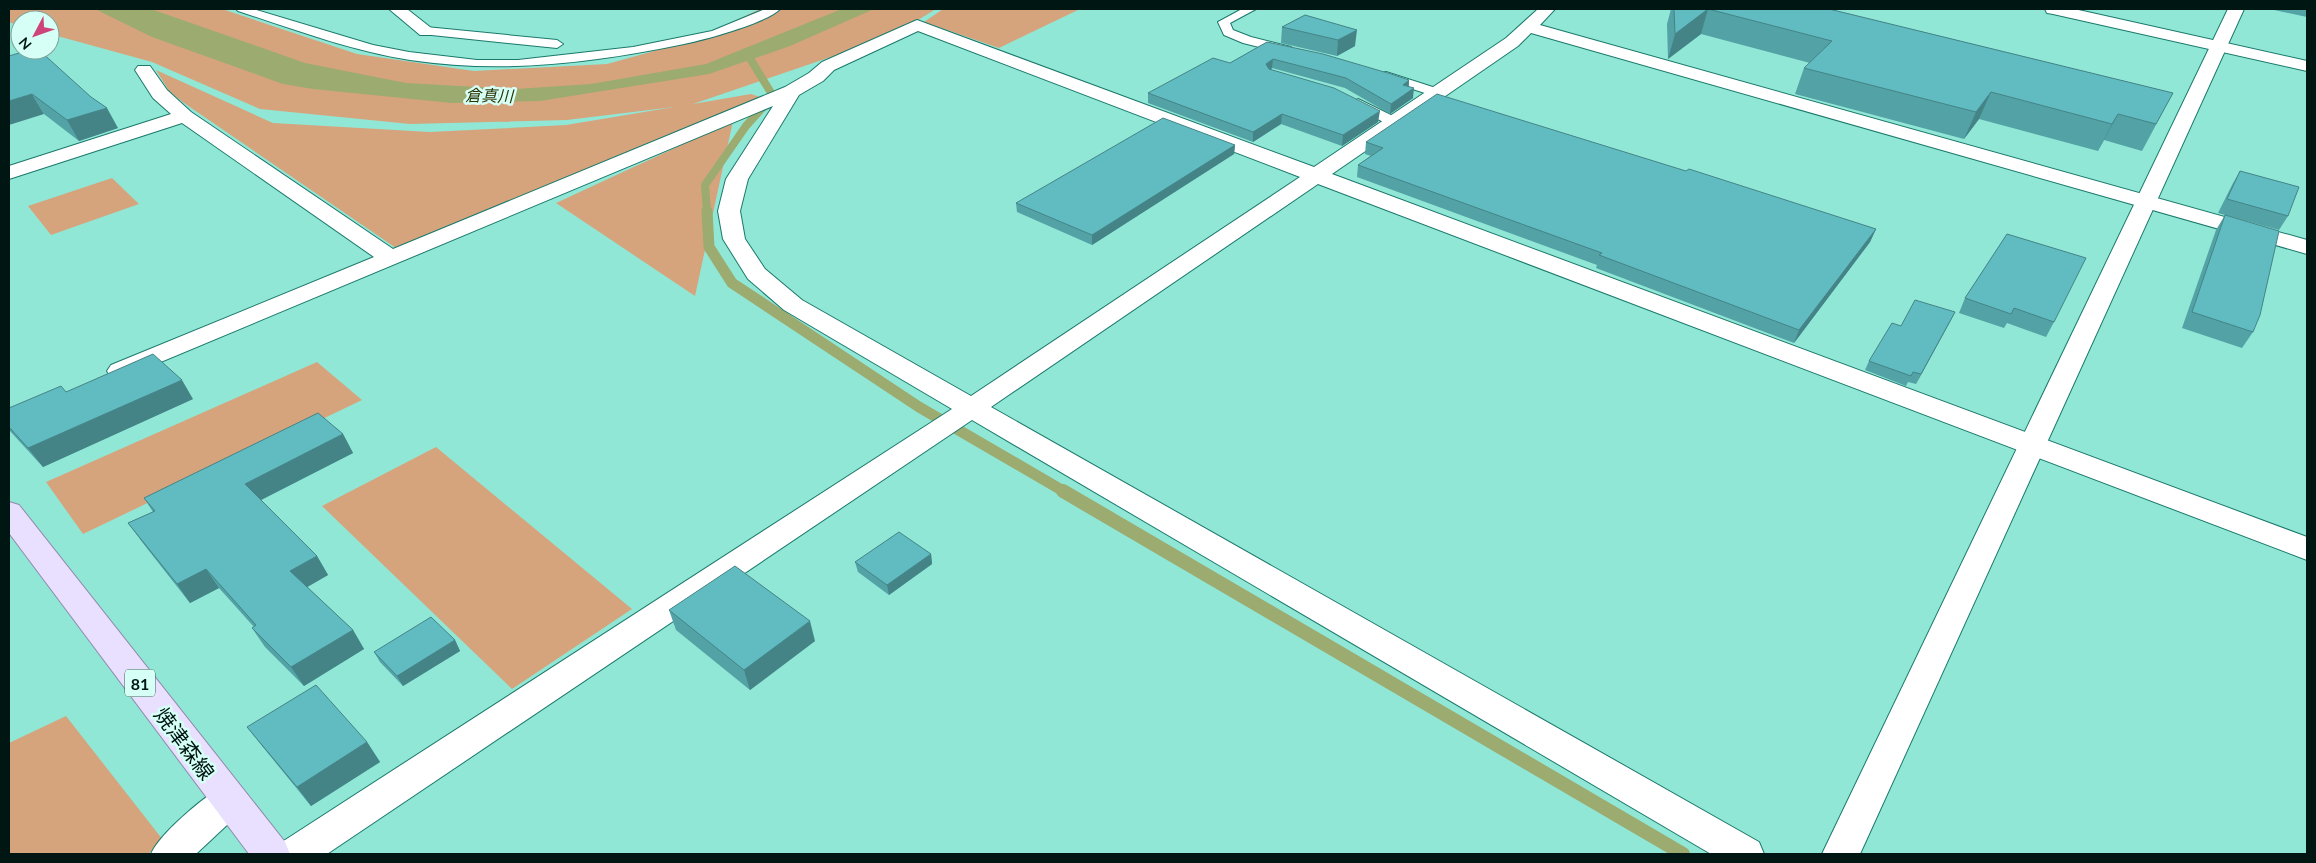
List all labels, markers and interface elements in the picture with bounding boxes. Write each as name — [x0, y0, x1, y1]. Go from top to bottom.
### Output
north arrow — [10, 10, 60, 60]
text: N — [15, 34, 35, 54]
water label: 倉真川 — [465, 85, 515, 105]
road number: 81 — [125, 670, 155, 696]
street label: 焼津森線 — [150, 702, 220, 784]

